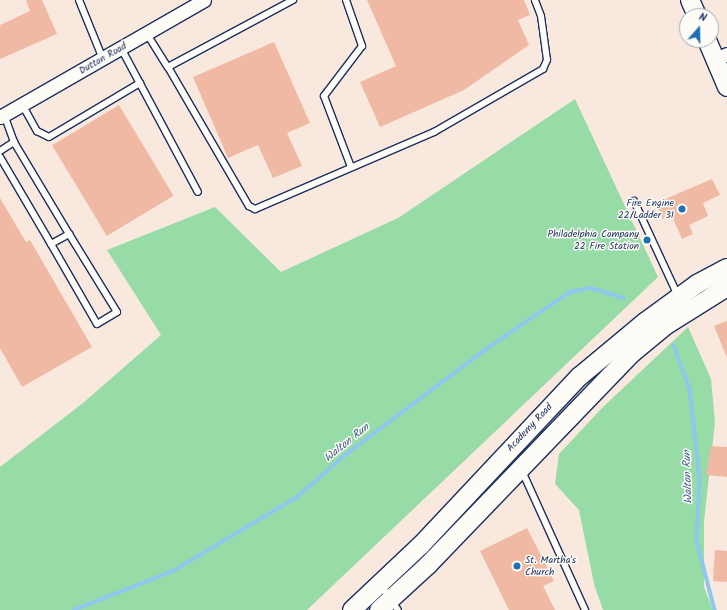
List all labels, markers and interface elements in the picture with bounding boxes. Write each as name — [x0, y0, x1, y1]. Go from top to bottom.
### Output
north arrow — [679, 8, 719, 48]
text: N — [696, 8, 709, 27]
street label: Dutton Road — [77, 41, 129, 77]
place label: Fire Engine 22/Ladder 31 — [618, 197, 674, 220]
marker: Fire Engine 22/Ladder 31 — [677, 204, 687, 214]
place label: Philadelphia Company 22 Fire Station — [548, 228, 639, 252]
marker: Philadelphia Company 22 Fire Station — [642, 235, 652, 245]
street label: Academy Road — [505, 401, 555, 455]
water label: Walton Run — [322, 421, 372, 465]
water label: Walton Run — [680, 450, 696, 504]
place label: St. Martha's Church — [525, 554, 576, 578]
marker: St. Martha's Church — [512, 561, 522, 571]

